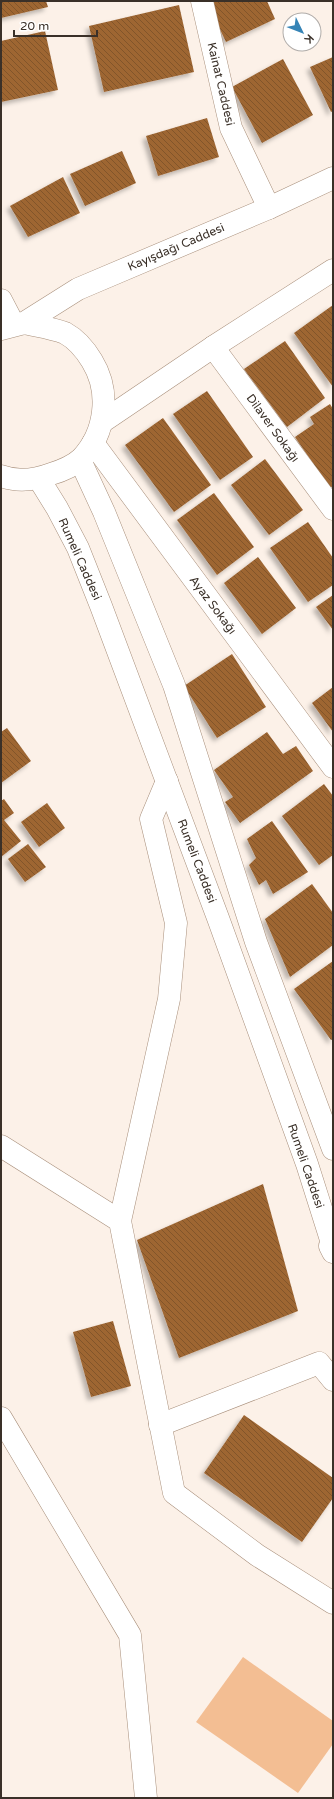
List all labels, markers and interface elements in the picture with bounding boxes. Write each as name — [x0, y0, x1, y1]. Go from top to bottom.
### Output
scale bar — [14, 12, 97, 38]
north arrow — [282, 12, 322, 52]
text: 20 m — [20, 19, 49, 33]
text: K — [301, 31, 316, 46]
street label: Kainat Caddesi — [205, 41, 237, 127]
street label: Kayışdağı Caddesi — [126, 220, 226, 274]
street label: Dilaver Sokağı — [244, 391, 302, 465]
street label: Rumeli Caddesi — [56, 516, 104, 602]
street label: Ayaz Sokağı — [187, 573, 239, 637]
street label: Rumeli Caddesi — [175, 817, 219, 905]
street label: Rumeli Caddesi — [285, 1122, 327, 1210]

